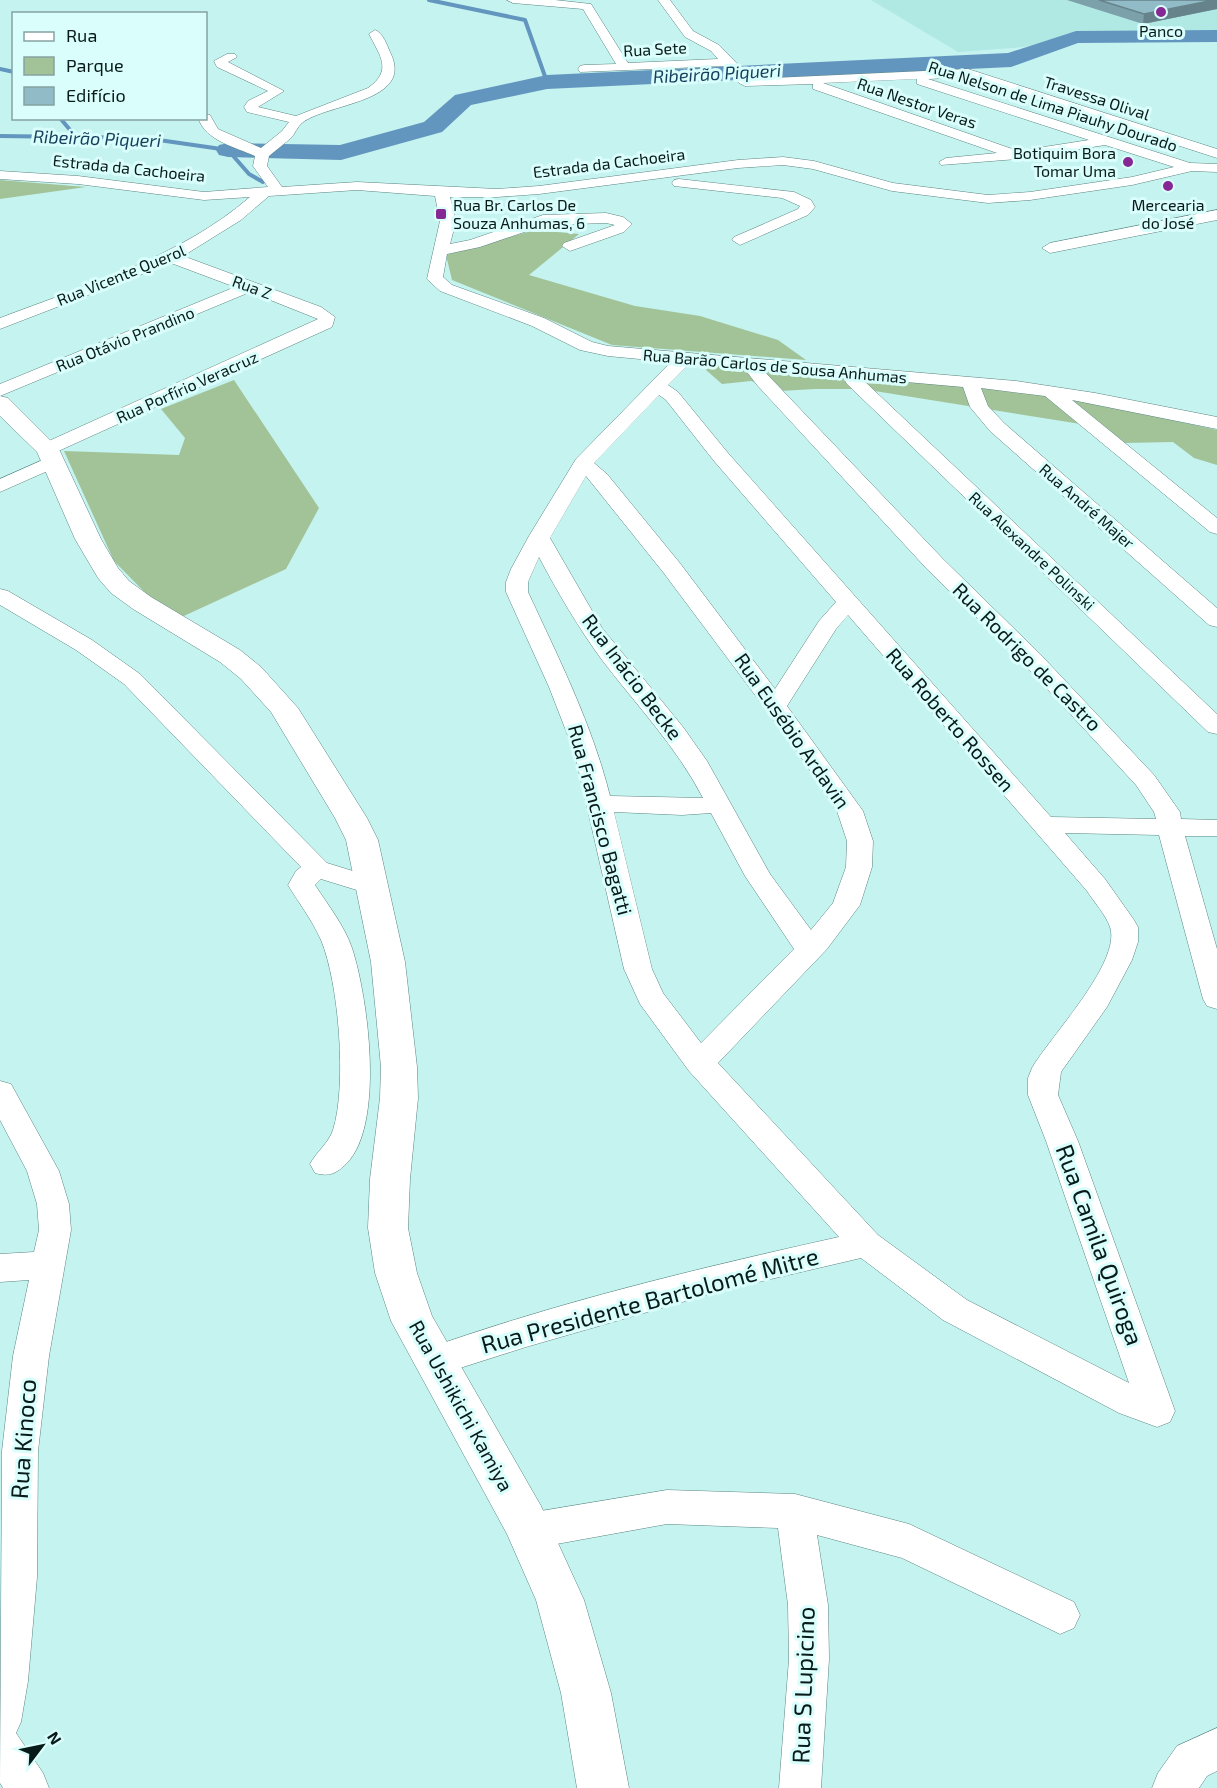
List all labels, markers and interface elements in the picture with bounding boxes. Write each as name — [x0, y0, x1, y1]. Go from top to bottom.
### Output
marker: Panco — [1154, 5, 1168, 19]
legend — [12, 12, 207, 120]
place label: Panco — [1139, 21, 1183, 40]
text: Rua — [66, 24, 97, 46]
street label: Rua Sete — [623, 37, 687, 60]
text: Parque — [66, 54, 124, 76]
street label: Rua Nelson de Lima Piauhy Dourado — [926, 56, 1180, 155]
water label: Ribeirão Piqueri — [652, 59, 782, 87]
street label: Travessa Olival — [1042, 72, 1153, 124]
street label: Rua Nestor Veras — [855, 73, 979, 132]
text: Edifício — [66, 84, 126, 106]
water label: Ribeirão Piqueri — [33, 125, 162, 151]
place label: Botiquim Bora Tomar Uma — [1013, 143, 1116, 180]
street label: Estrada da Cachoeira — [532, 144, 686, 181]
street label: Estrada da Cachoeira — [52, 150, 206, 185]
marker: Botiquim Bora Tomar Uma — [1121, 155, 1135, 169]
marker: Mercearia do José — [1161, 179, 1175, 193]
place label: Rua Br. Carlos De Souza Anhumas, 6 — [453, 195, 585, 232]
place label: Mercearia do José — [1131, 195, 1205, 232]
marker: Rua Br. Carlos De Souza Anhumas, 6 — [434, 207, 448, 221]
street label: Rua Vicente Querol — [54, 240, 188, 310]
street label: Rua Z — [230, 271, 274, 302]
street label: Rua Otávio Prandino — [53, 302, 197, 375]
street label: Rua Barão Carlos de Sousa Anhumas — [642, 344, 908, 387]
street label: Rua Porfírio Veracruz — [113, 347, 261, 426]
street label: Rua André Majer — [1035, 459, 1139, 553]
street label: Rua Alexandre Polinski — [966, 487, 1099, 614]
street label: Rua Rodrigo de Castro — [948, 577, 1107, 736]
street label: Rua Inácio Becke — [578, 609, 688, 744]
street label: Rua Roberto Rossen — [882, 643, 1020, 796]
street label: Rua Eusébio Ardavin — [730, 648, 855, 813]
street label: Rua Francisco Bagatti — [564, 722, 638, 918]
street label: Rua Camila Quiroga — [1051, 1140, 1150, 1349]
street label: Rua Presidente Bartolomé Mitre — [478, 1240, 822, 1359]
street label: Rua Ushikichi Kamiya — [405, 1316, 519, 1495]
street label: Rua Kinoco — [4, 1378, 41, 1500]
street label: Rua S Lupicino — [785, 1606, 820, 1764]
north arrow — [12, 1716, 72, 1776]
text: N — [44, 1728, 66, 1748]

